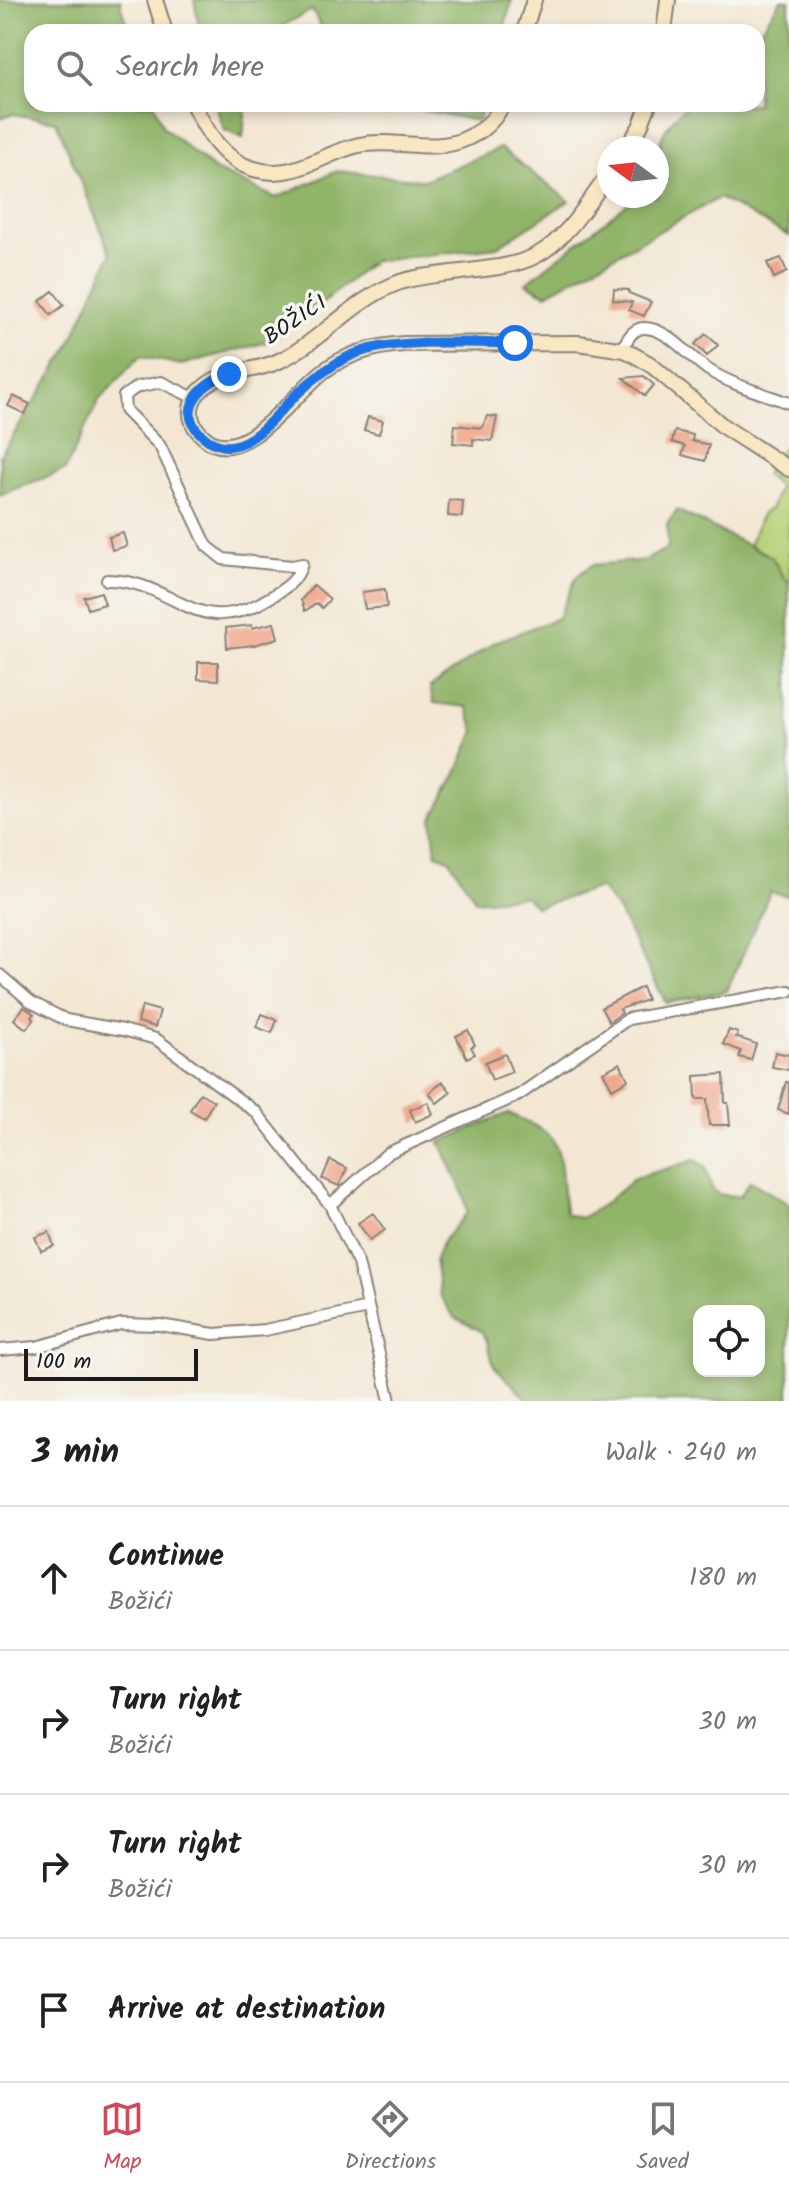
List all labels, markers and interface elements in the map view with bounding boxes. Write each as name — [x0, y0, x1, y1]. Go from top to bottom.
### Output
search box — [24, 24, 765, 112]
text: Search here — [116, 44, 264, 92]
icon: search — [52, 46, 96, 90]
north arrow — [597, 136, 669, 208]
street label: BOŽIĆI — [257, 287, 335, 355]
route start — [497, 325, 533, 361]
route end — [211, 356, 247, 392]
map controls — [693, 1305, 765, 1377]
button: locate — [693, 1305, 765, 1377]
scale bar — [24, 1345, 198, 1381]
text: 100 m — [36, 1345, 91, 1380]
text: 3 min — [32, 1426, 119, 1480]
text: Walk · 240 m — [605, 1432, 757, 1474]
text: Continue — [108, 1533, 224, 1581]
icon: ahead — [32, 1556, 76, 1600]
text: 180 m — [689, 1557, 757, 1599]
text: Božići — [108, 1581, 172, 1623]
text: Turn right — [108, 1677, 241, 1725]
icon: right — [32, 1700, 76, 1744]
text: 30 m — [698, 1701, 757, 1743]
text: Božići — [108, 1725, 172, 1767]
text: Turn right — [108, 1821, 241, 1869]
icon: right — [32, 1844, 76, 1888]
text: 30 m — [698, 1845, 757, 1887]
text: Božići — [108, 1869, 172, 1911]
text: Arrive at destination — [108, 1986, 385, 2034]
icon: arrive — [32, 1988, 76, 2032]
tab: Map — [100, 2097, 144, 2180]
tab: Directions — [345, 2097, 436, 2180]
tab: Saved — [637, 2097, 689, 2180]

